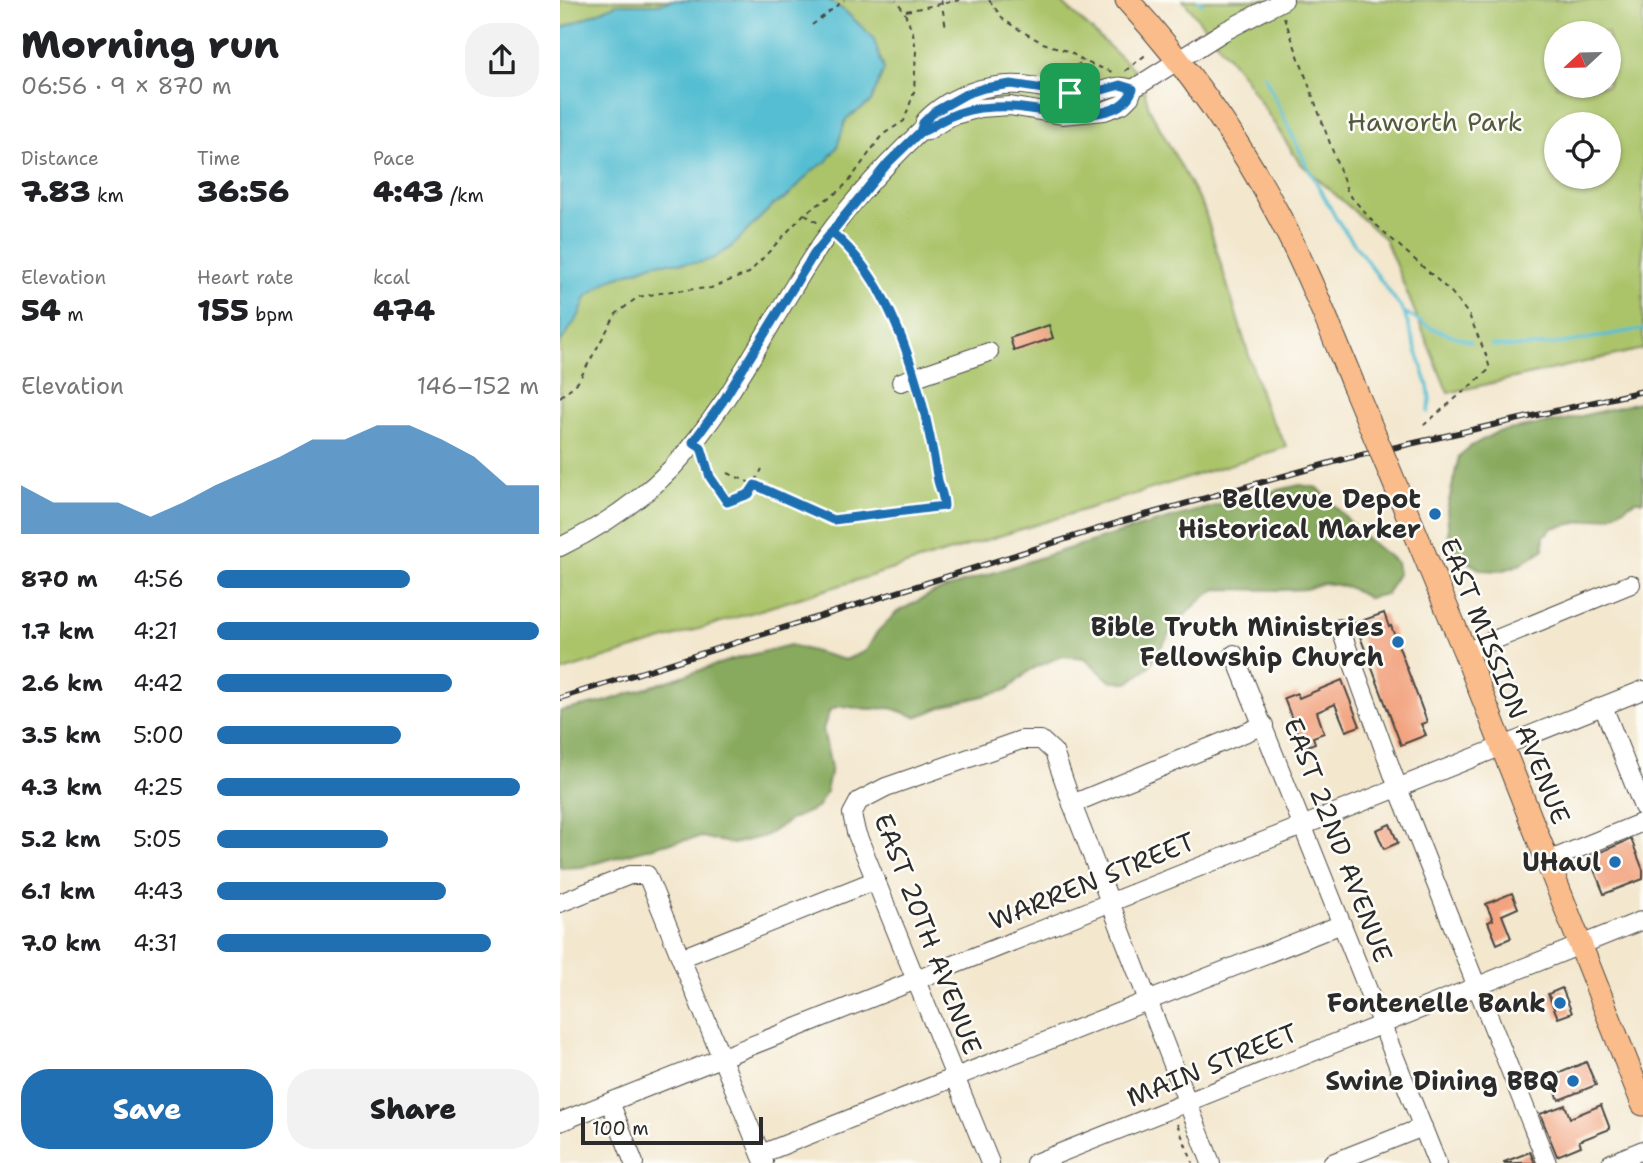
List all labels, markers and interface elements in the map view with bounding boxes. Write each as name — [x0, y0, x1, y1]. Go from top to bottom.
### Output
text: Morning run — [21, 19, 279, 70]
north arrow — [1544, 21, 1620, 98]
map controls — [1544, 21, 1621, 189]
button: share — [465, 23, 539, 97]
pin — [1040, 63, 1100, 123]
text: 06:56 · 9 × 870 m — [21, 71, 232, 101]
icon: arrive — [1051, 74, 1089, 112]
park label: Haworth Park — [1347, 104, 1523, 139]
button: locate — [1544, 112, 1621, 189]
text: Distance — [21, 146, 99, 171]
text: Time — [197, 146, 241, 171]
text: Pace — [373, 146, 415, 171]
text: 7.83 — [21, 171, 91, 212]
text: 36:56 — [197, 171, 289, 212]
text: 4:43 — [373, 171, 444, 212]
text: km — [91, 183, 124, 208]
text: /km — [444, 183, 484, 208]
text: Elevation — [21, 265, 106, 290]
text: Heart rate — [197, 265, 294, 290]
text: kcal — [373, 265, 410, 290]
text: 54 — [21, 290, 61, 331]
text: 155 — [197, 290, 249, 331]
text: 474 — [373, 290, 435, 331]
text: m — [61, 302, 84, 327]
text: bpm — [249, 302, 293, 327]
text: Elevation — [21, 371, 124, 401]
text: 146–152 m — [417, 371, 539, 401]
place label: Bellevue Depot Historical Marker — [1178, 481, 1421, 546]
marker: Bellevue Depot Historical Marker — [1427, 506, 1443, 522]
street label: EAST MISSION AVENUE — [1432, 533, 1579, 829]
text: 870 m — [21, 564, 98, 594]
text: 4:56 — [133, 564, 184, 594]
place label: Bible Truth Ministries Fellowship Church — [1091, 609, 1384, 674]
text: 1.7 km — [21, 616, 94, 646]
text: 4:21 — [133, 616, 178, 646]
marker: Bible Truth Ministries Fellowship Church — [1390, 634, 1406, 650]
text: 2.6 km — [21, 668, 103, 698]
text: 4:42 — [133, 668, 184, 698]
street label: EAST 22ND AVENUE — [1276, 713, 1401, 967]
text: 3.5 km — [21, 720, 101, 750]
text: 5:00 — [133, 720, 184, 750]
text: 4.3 km — [21, 772, 102, 802]
text: 4:25 — [133, 772, 183, 802]
street label: EAST 20TH AVENUE — [866, 808, 991, 1059]
street label: WARREN STREET — [984, 823, 1200, 938]
text: 5.2 km — [21, 824, 101, 854]
text: 5:05 — [133, 824, 182, 854]
place label: UHaul — [1522, 844, 1601, 879]
marker: UHaul — [1607, 854, 1623, 870]
text: 6.1 km — [21, 876, 95, 906]
text: 4:43 — [133, 876, 184, 906]
text: 7.0 km — [21, 928, 101, 958]
text: 4:31 — [133, 928, 178, 958]
place label: Fontenelle Bank — [1327, 985, 1546, 1020]
marker: Fontenelle Bank — [1552, 995, 1568, 1011]
street label: MAIN STREET — [1121, 1014, 1302, 1115]
place label: Swine Dining BBQ — [1325, 1063, 1559, 1098]
button: Save — [21, 1069, 273, 1149]
button: Share — [287, 1069, 539, 1149]
marker: Swine Dining BBQ — [1565, 1073, 1581, 1089]
scale bar — [581, 1114, 763, 1146]
text: 100 m — [592, 1116, 649, 1141]

